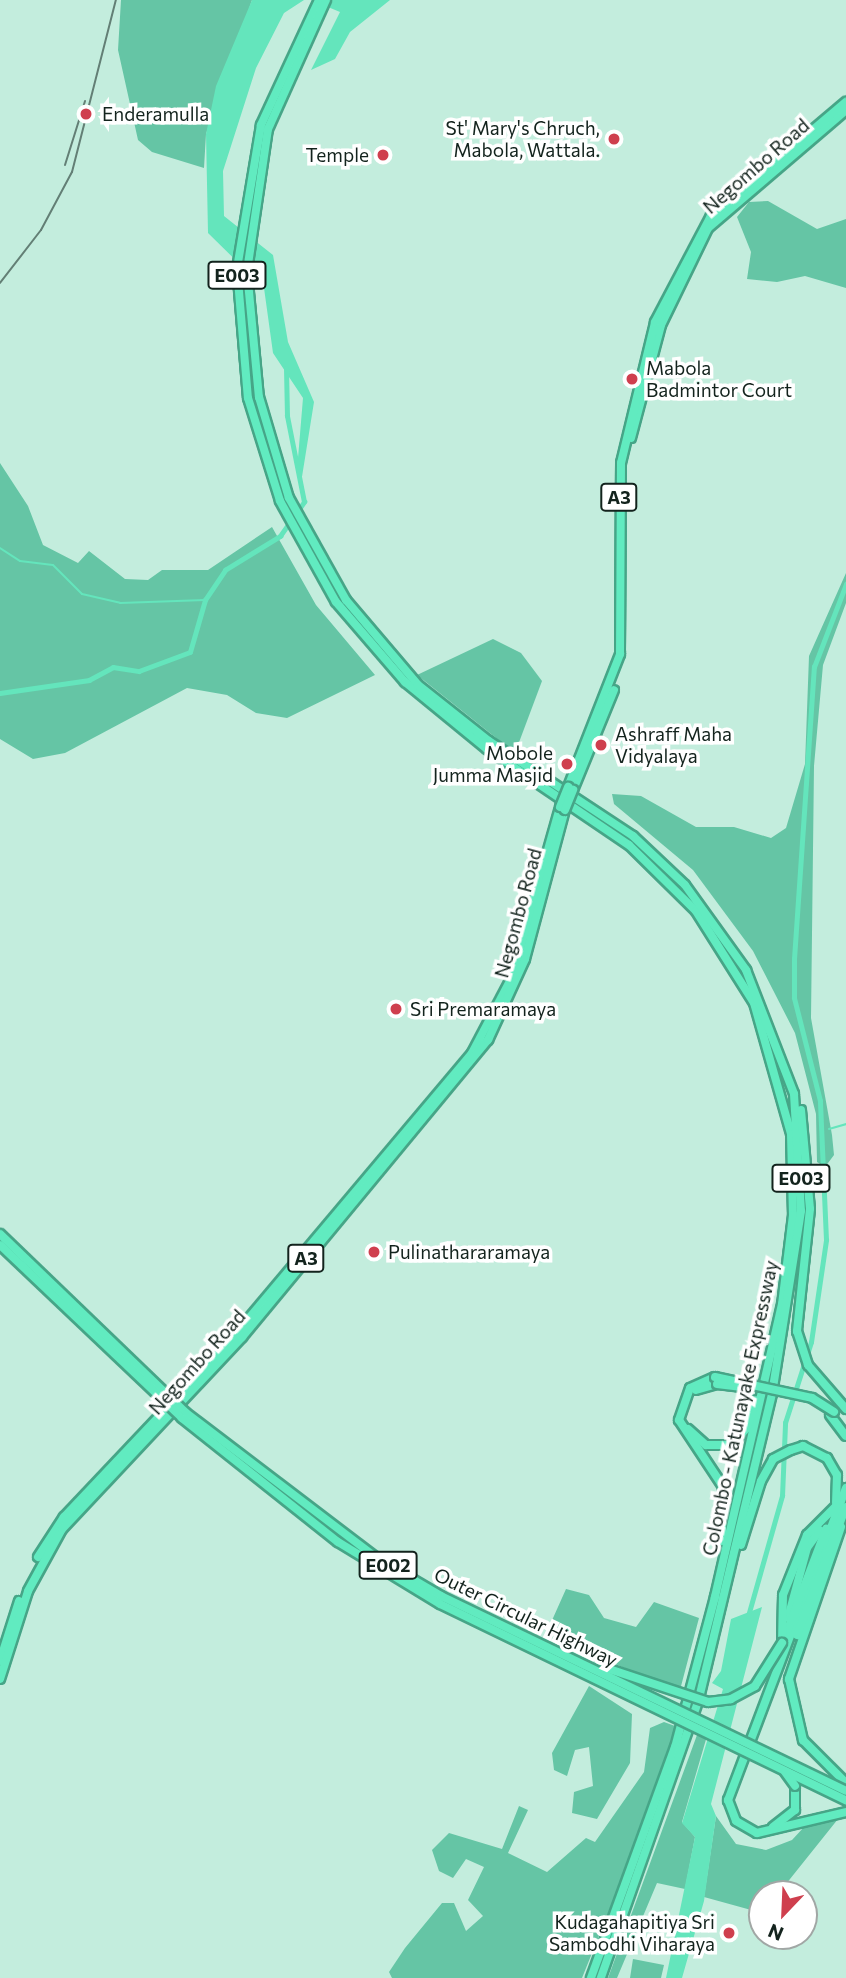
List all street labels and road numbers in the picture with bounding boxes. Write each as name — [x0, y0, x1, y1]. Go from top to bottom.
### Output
street label: Negombo Road — [698, 114, 814, 218]
road number: E003 — [207, 260, 267, 290]
road number: A3 — [600, 482, 638, 512]
street label: Negombo Road — [490, 846, 546, 980]
road number: E003 — [771, 1163, 831, 1192]
road number: A3 — [287, 1244, 325, 1273]
street label: Colombo - Katunayake Expressway — [698, 1258, 782, 1558]
street label: Negombo Road — [144, 1305, 250, 1419]
road number: E002 — [358, 1550, 418, 1580]
street label: Outer Circular Highway — [431, 1563, 621, 1671]

